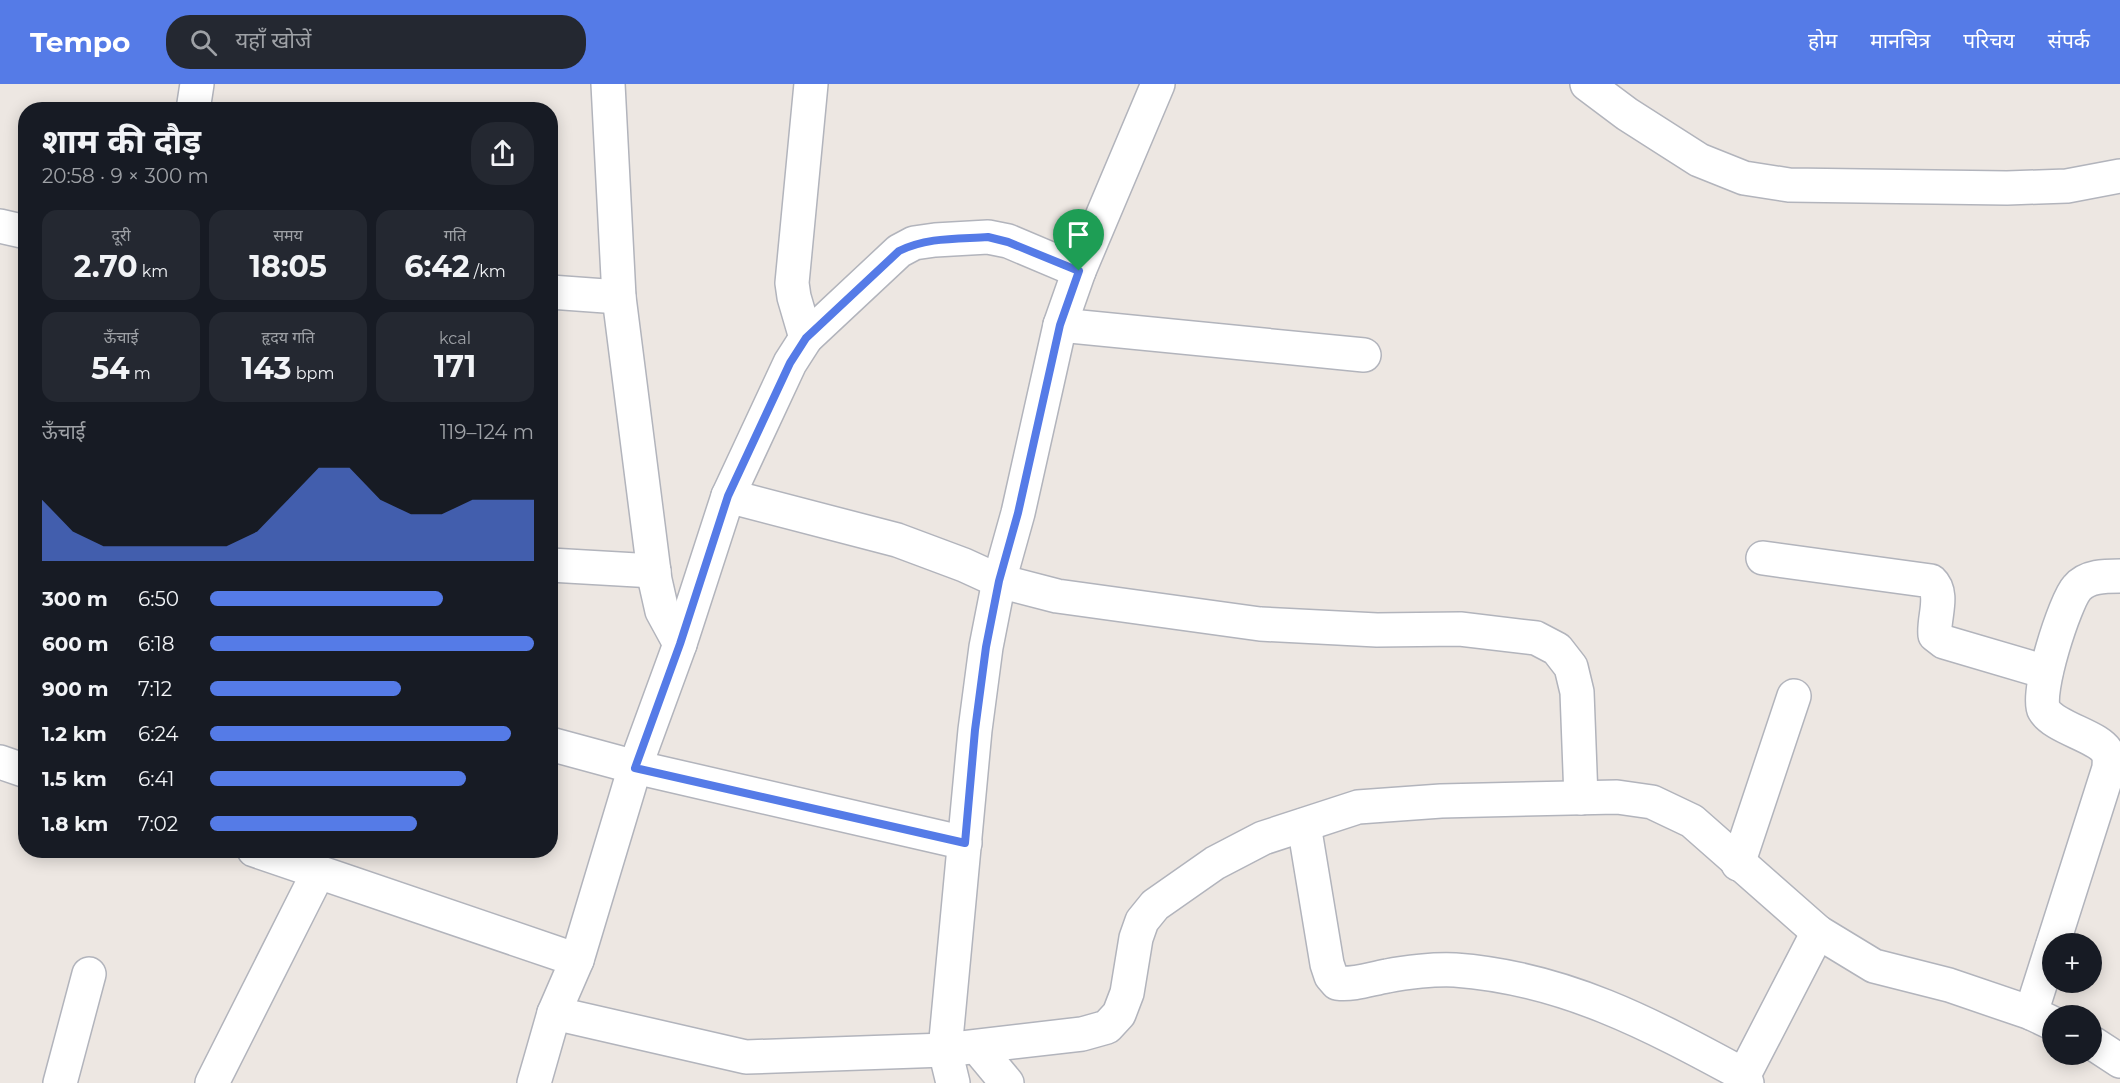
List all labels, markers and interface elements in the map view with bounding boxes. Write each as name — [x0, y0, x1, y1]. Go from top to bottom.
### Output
search box — [166, 15, 586, 69]
text: Tempo — [30, 25, 130, 59]
icon: search — [187, 26, 220, 59]
text: यहाँ खोजें — [235, 27, 311, 54]
text: होम — [1808, 28, 1837, 53]
text: मानचित्र — [1870, 28, 1930, 53]
text: परिचय — [1963, 28, 2015, 53]
text: संपर्क — [2048, 28, 2090, 53]
text: शाम की दौड़ — [42, 121, 201, 161]
button: share — [471, 122, 534, 185]
text: 20:58 · 9 × 300 m — [42, 164, 209, 188]
pin — [1053, 209, 1104, 271]
icon: arrive — [1062, 218, 1095, 251]
text: दूरी — [111, 226, 131, 245]
text: समय — [273, 226, 303, 245]
text: गति — [444, 226, 466, 245]
text: 2.70 — [74, 248, 138, 285]
text: 18:05 — [249, 248, 327, 285]
text: 6:42 — [404, 248, 470, 285]
text: km — [138, 262, 168, 281]
text: /km — [470, 262, 506, 281]
text: ऊँचाई — [104, 328, 138, 347]
text: हृदय गति — [261, 328, 315, 347]
text: kcal — [439, 329, 471, 348]
text: 171 — [434, 348, 476, 385]
text: 54 — [91, 350, 130, 387]
text: 143 — [242, 350, 292, 387]
text: m — [130, 364, 151, 383]
text: bpm — [292, 364, 334, 383]
text: ऊँचाई — [42, 420, 85, 444]
text: 119–124 m — [440, 420, 534, 444]
text: 300 m — [42, 587, 108, 611]
text: 6:50 — [138, 587, 179, 611]
text: 600 m — [42, 632, 109, 656]
text: 6:18 — [138, 632, 174, 656]
text: 900 m — [42, 677, 109, 701]
text: 7:12 — [138, 677, 172, 701]
text: 1.2 km — [42, 722, 107, 746]
text: 6:24 — [138, 722, 179, 746]
text: 1.5 km — [42, 767, 107, 791]
text: 6:41 — [138, 767, 174, 791]
text: 1.8 km — [42, 812, 108, 836]
text: 7:02 — [138, 812, 178, 836]
map controls — [2042, 933, 2102, 1065]
button: + — [2042, 933, 2102, 993]
button: − — [2042, 1005, 2102, 1065]

